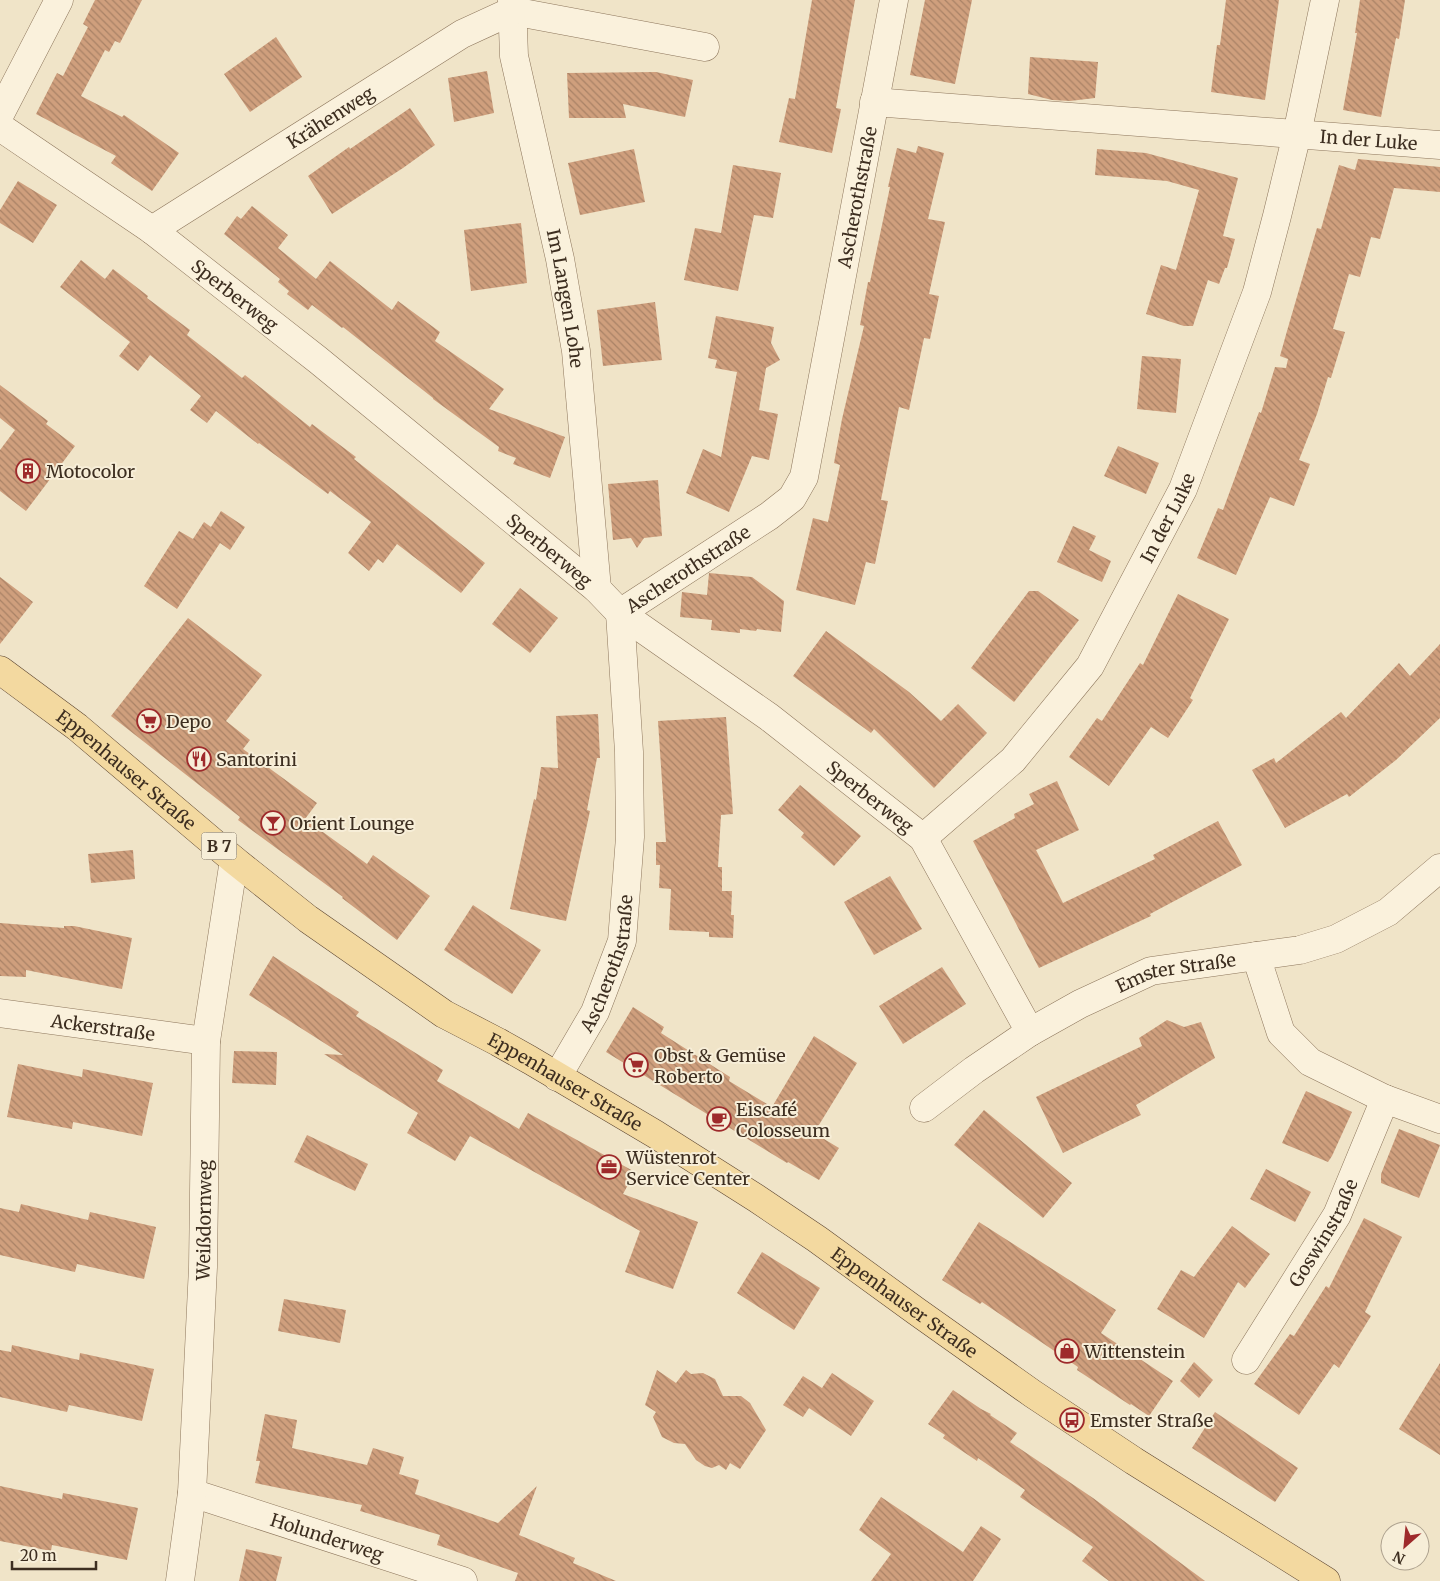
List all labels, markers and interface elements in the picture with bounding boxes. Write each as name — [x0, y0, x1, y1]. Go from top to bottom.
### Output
street label: Krähenweg — [282, 81, 378, 153]
street label: Ascherothstraße — [832, 124, 881, 271]
street label: In der Luke — [1319, 124, 1418, 155]
street label: Im Langen Lohe — [542, 227, 589, 369]
street label: Sperberweg — [187, 254, 283, 336]
building icon: Motocolor — [15, 458, 41, 484]
place label: Motocolor — [46, 460, 135, 483]
street label: In der Luke — [1135, 470, 1200, 567]
street label: Sperberweg — [502, 508, 597, 592]
street label: Ascherothstraße — [621, 520, 754, 618]
street label: Eppenhauser Straße — [52, 704, 201, 835]
supermarket icon: Depo — [136, 708, 162, 734]
place label: Depo — [166, 710, 211, 733]
restaurant icon: Santorini — [186, 746, 212, 772]
place label: Santorini — [216, 748, 297, 771]
street label: Sperberweg — [822, 755, 918, 838]
bar icon: Orient Lounge — [260, 810, 286, 836]
place label: Orient Lounge — [290, 812, 414, 835]
road number: B 7 — [202, 832, 236, 859]
street label: Ascherothstraße — [574, 894, 637, 1037]
street label: Emster Straße — [1112, 948, 1237, 997]
street label: Ackerstraße — [49, 1008, 156, 1045]
street label: Eppenhauser Straße — [484, 1027, 647, 1136]
place label: Obst & Gemüse Roberto — [654, 1044, 786, 1088]
supermarket icon: Obst & Gemüse Roberto — [623, 1052, 649, 1078]
place label: Eiscafé Colosseum — [736, 1098, 830, 1142]
cafe icon: Eiscafé Colosseum — [706, 1106, 732, 1132]
place label: Wüstenrot Service Center — [625, 1146, 750, 1190]
office icon: Wüstenrot Service Center — [596, 1154, 622, 1180]
street label: Weißdornweg — [191, 1159, 216, 1282]
street label: Goswinstraße — [1283, 1175, 1362, 1291]
street label: Eppenhauser Straße — [827, 1242, 982, 1363]
shop icon: Wittenstein — [1054, 1338, 1080, 1364]
place label: Wittenstein — [1083, 1340, 1185, 1363]
bus stop icon: Emster Straße — [1059, 1407, 1085, 1433]
place label: Emster Straße — [1090, 1409, 1213, 1432]
street label: Holunderweg — [268, 1508, 387, 1566]
north arrow — [1380, 1521, 1430, 1571]
scale bar — [12, 1538, 96, 1570]
text: 20 m — [20, 1546, 57, 1565]
text: N — [1390, 1547, 1408, 1568]

